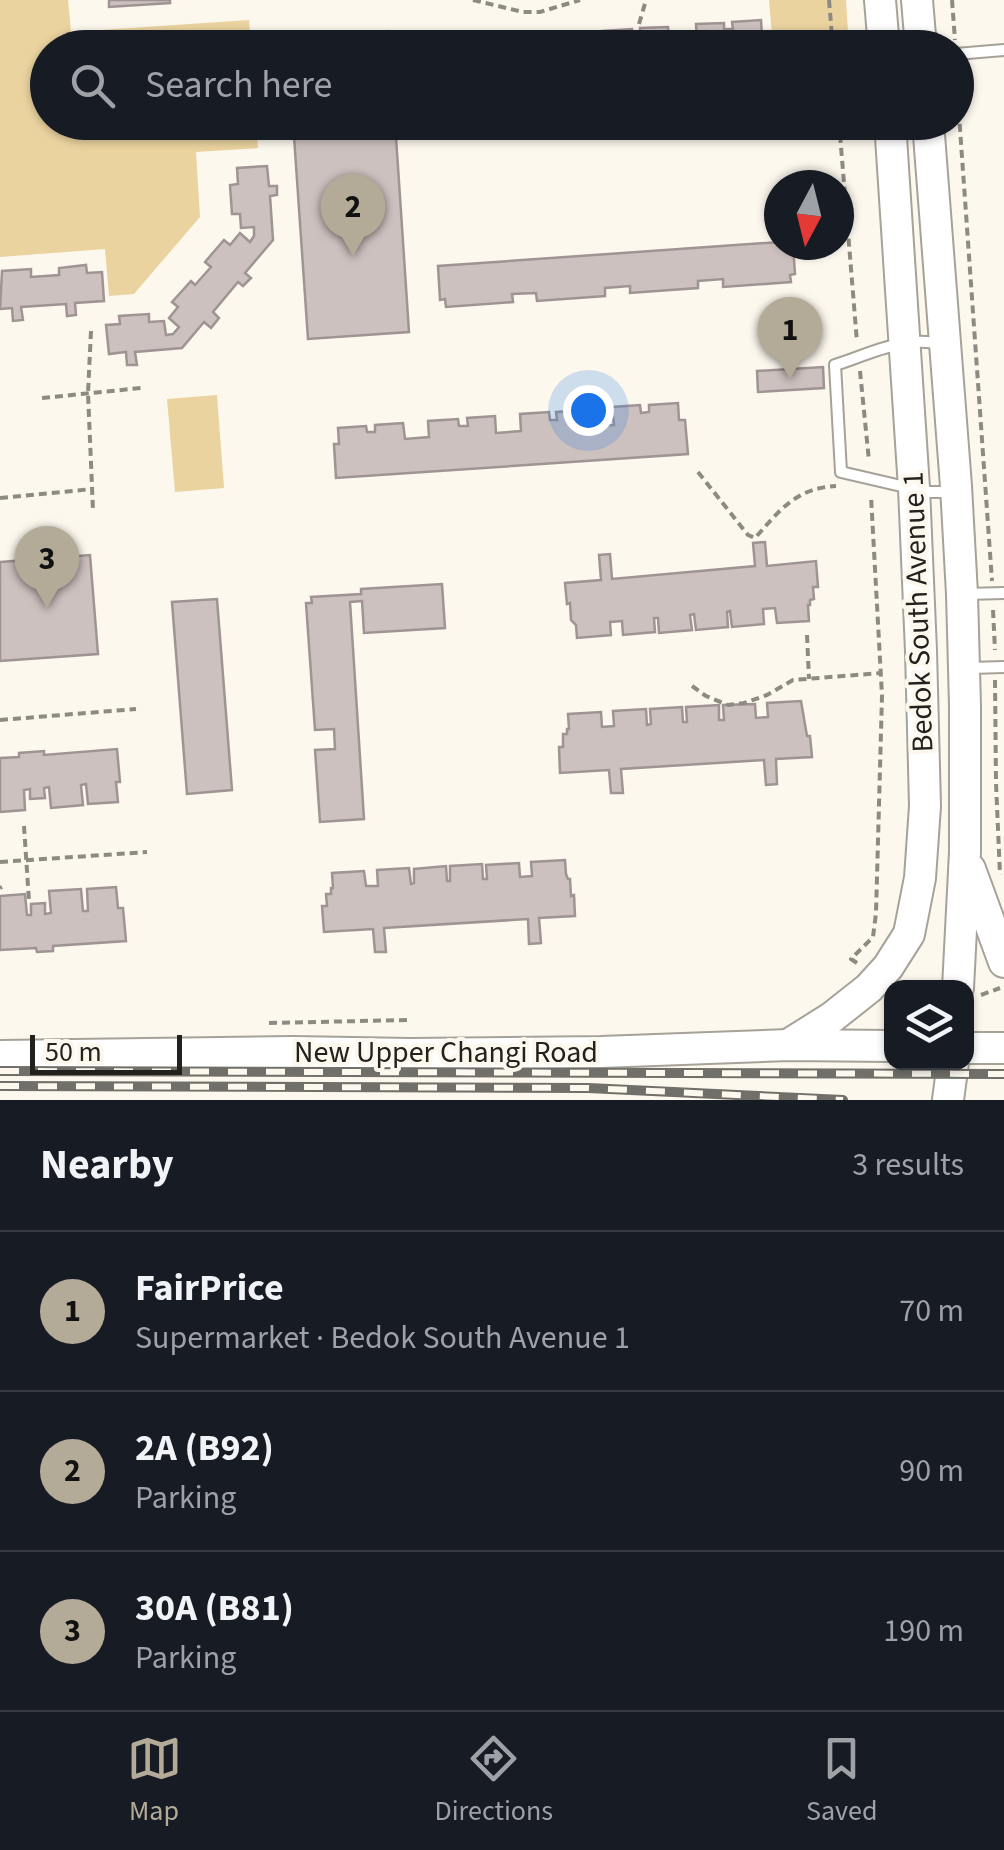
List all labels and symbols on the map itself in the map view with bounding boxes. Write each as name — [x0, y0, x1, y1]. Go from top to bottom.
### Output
north arrow — [764, 170, 854, 260]
pin: 2 — [320, 174, 386, 256]
pin: 1 — [758, 296, 822, 379]
your location — [563, 385, 614, 436]
street label: Bedok South Avenue 1 — [892, 471, 944, 753]
pin: 3 — [15, 526, 80, 608]
scale bar — [30, 1030, 182, 1074]
street label: New Upper Changi Road — [294, 1031, 598, 1074]

